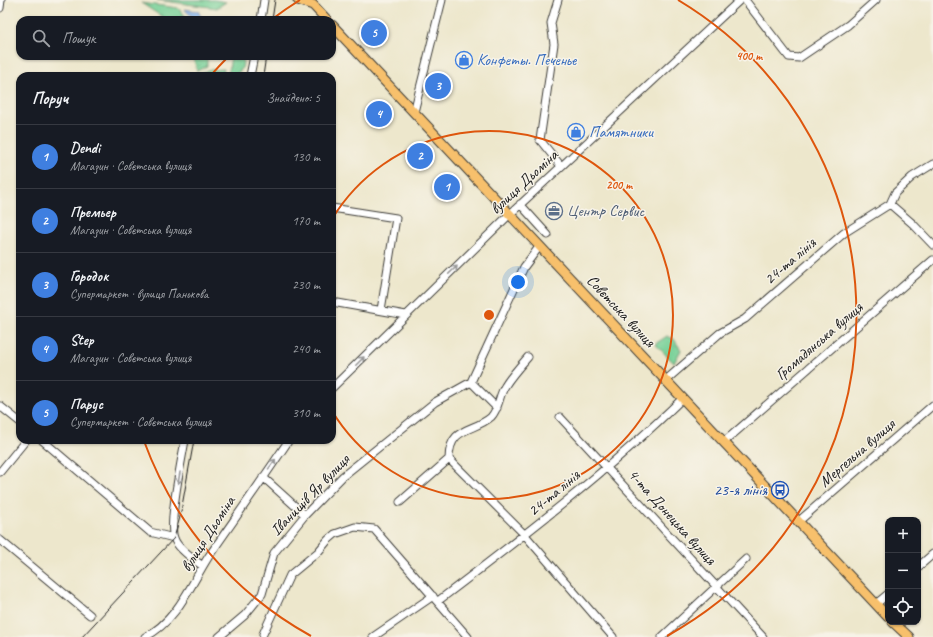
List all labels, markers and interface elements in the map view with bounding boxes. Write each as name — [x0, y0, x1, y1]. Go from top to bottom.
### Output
search box — [16, 16, 336, 60]
pin: 5 — [361, 18, 387, 48]
icon: search — [30, 27, 52, 49]
text: Пошук — [62, 29, 95, 48]
text: 400 m — [736, 48, 763, 64]
shop icon: Конфеты. Печенье — [454, 50, 474, 70]
place label: Конфеты. Печенье — [477, 50, 578, 70]
pin: 3 — [425, 71, 451, 101]
text: Поруч — [32, 88, 68, 109]
text: Знайдено: 5 — [266, 90, 320, 106]
pin: 4 — [366, 99, 392, 129]
shop icon: Памятники — [566, 122, 586, 142]
place label: Памятники — [589, 122, 654, 142]
text: Dendi — [70, 139, 100, 158]
pin: 2 — [407, 141, 433, 171]
street label: вулиця Дьоміна — [486, 145, 563, 219]
text: 1 — [42, 149, 48, 165]
text: 130 m — [292, 149, 320, 165]
text: Магазин · Совєтська вулиця — [70, 158, 191, 174]
pin: 1 — [434, 172, 460, 202]
text: 200 m — [606, 177, 633, 193]
office icon: Центр Сервис — [544, 201, 564, 221]
place label: Центр Сервис — [567, 201, 645, 221]
text: Премьер — [70, 203, 116, 222]
text: 2 — [42, 213, 48, 229]
text: 170 m — [292, 213, 320, 229]
text: Магазин · Совєтська вулиця — [70, 222, 191, 238]
street label: 24-та лінія — [760, 232, 821, 289]
one-way arrow — [448, 265, 458, 275]
text: Городок — [70, 267, 108, 286]
street label: Совєтська вулиця — [582, 271, 661, 352]
your location — [508, 272, 528, 292]
text: 3 — [42, 277, 48, 293]
text: 230 m — [292, 277, 320, 293]
text: Супермаркет · вулиця Панькова — [70, 286, 208, 302]
street label: Громадянська вулиця — [771, 297, 868, 384]
centre of rings — [482, 308, 496, 322]
text: Step — [70, 331, 93, 350]
text: 4 — [42, 341, 48, 357]
text: 240 m — [292, 341, 320, 357]
text: Магазин · Совєтська вулиця — [70, 350, 191, 366]
one-way arrow — [355, 356, 365, 366]
text: Парус — [70, 395, 103, 414]
text: 5 — [42, 405, 48, 421]
text: 310 m — [292, 405, 320, 421]
text: Супермаркет · Совєтська вулиця — [70, 414, 212, 430]
street label: Мергельна вулиця — [815, 414, 900, 491]
street label: Іванищів Яр вулиця — [266, 449, 355, 540]
one-way arrow — [268, 459, 276, 470]
street label: 24-та лінія — [524, 465, 585, 521]
street label: 4-та Донецька вулиця — [624, 465, 721, 570]
one-way arrow — [175, 472, 183, 485]
place label: 23-я лінія — [714, 480, 768, 500]
bus stop icon: 23-я лінія — [770, 480, 790, 500]
street label: вулиця Дьоміна — [176, 492, 240, 576]
map controls — [885, 517, 921, 625]
button: + — [885, 517, 921, 553]
button: − — [885, 553, 921, 589]
button: locate — [885, 589, 921, 625]

